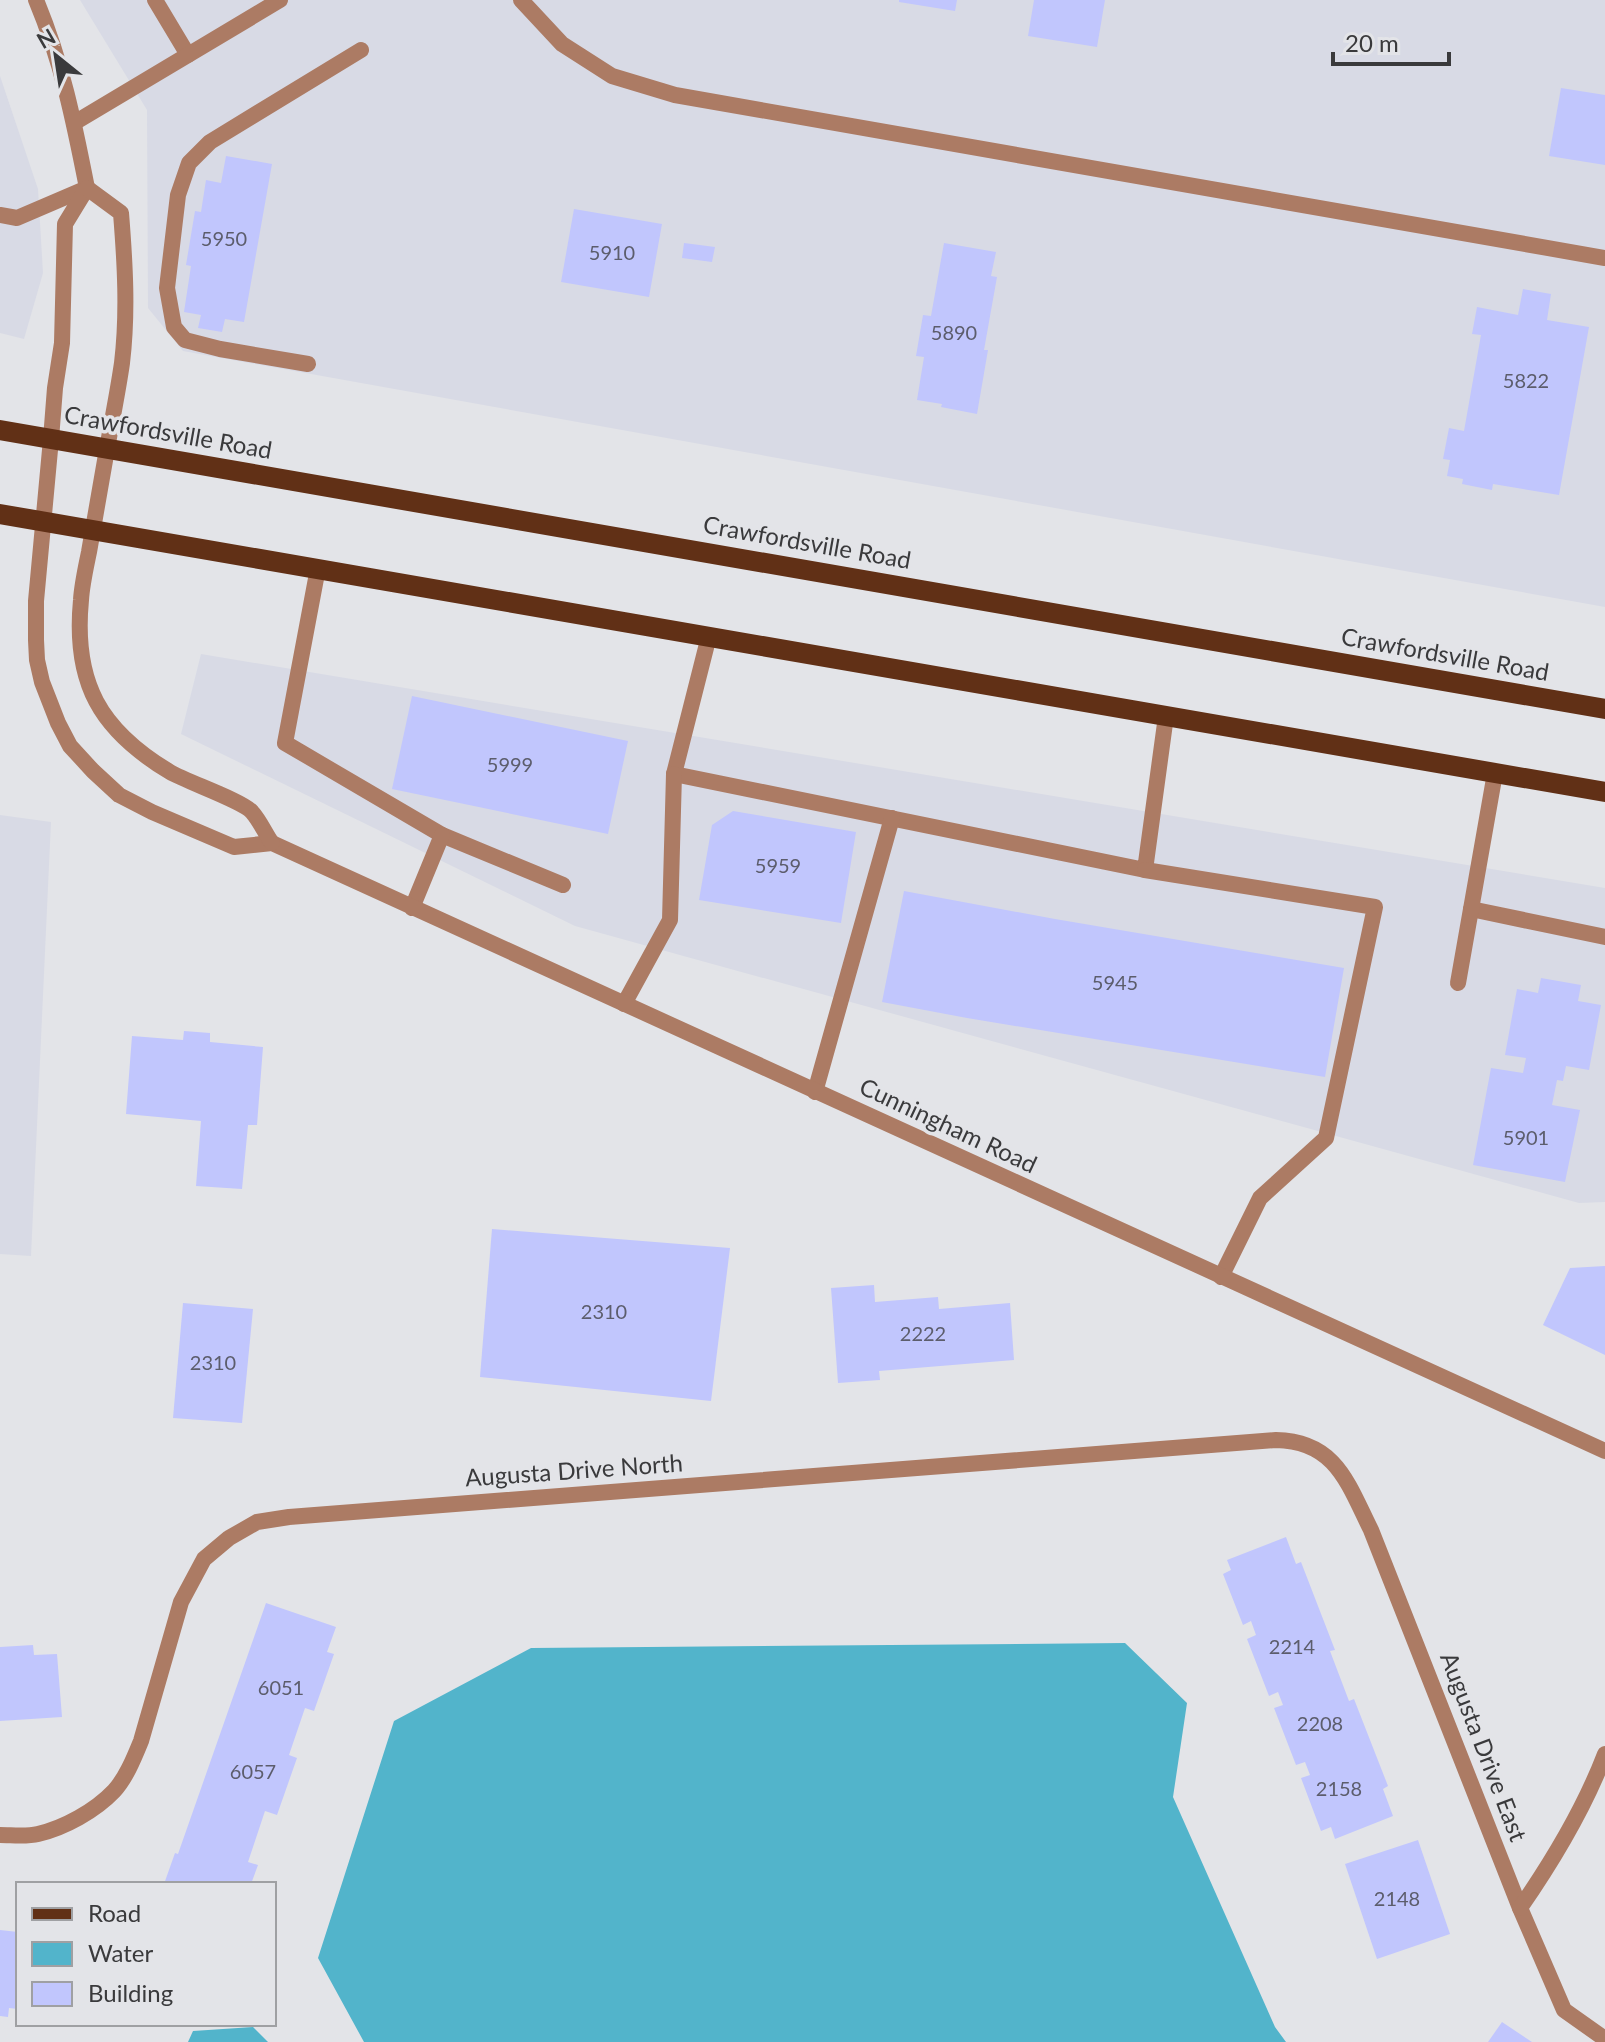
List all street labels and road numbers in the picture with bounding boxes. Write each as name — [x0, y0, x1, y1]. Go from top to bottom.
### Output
street label: Crawfordsville Road — [62, 399, 274, 464]
street label: Crawfordsville Road — [701, 509, 913, 574]
street label: Crawfordsville Road — [1339, 621, 1551, 686]
street label: Cunningham Road — [855, 1071, 1042, 1178]
street label: Augusta Drive North — [464, 1447, 684, 1492]
street label: Augusta Drive East — [1435, 1648, 1534, 1846]

